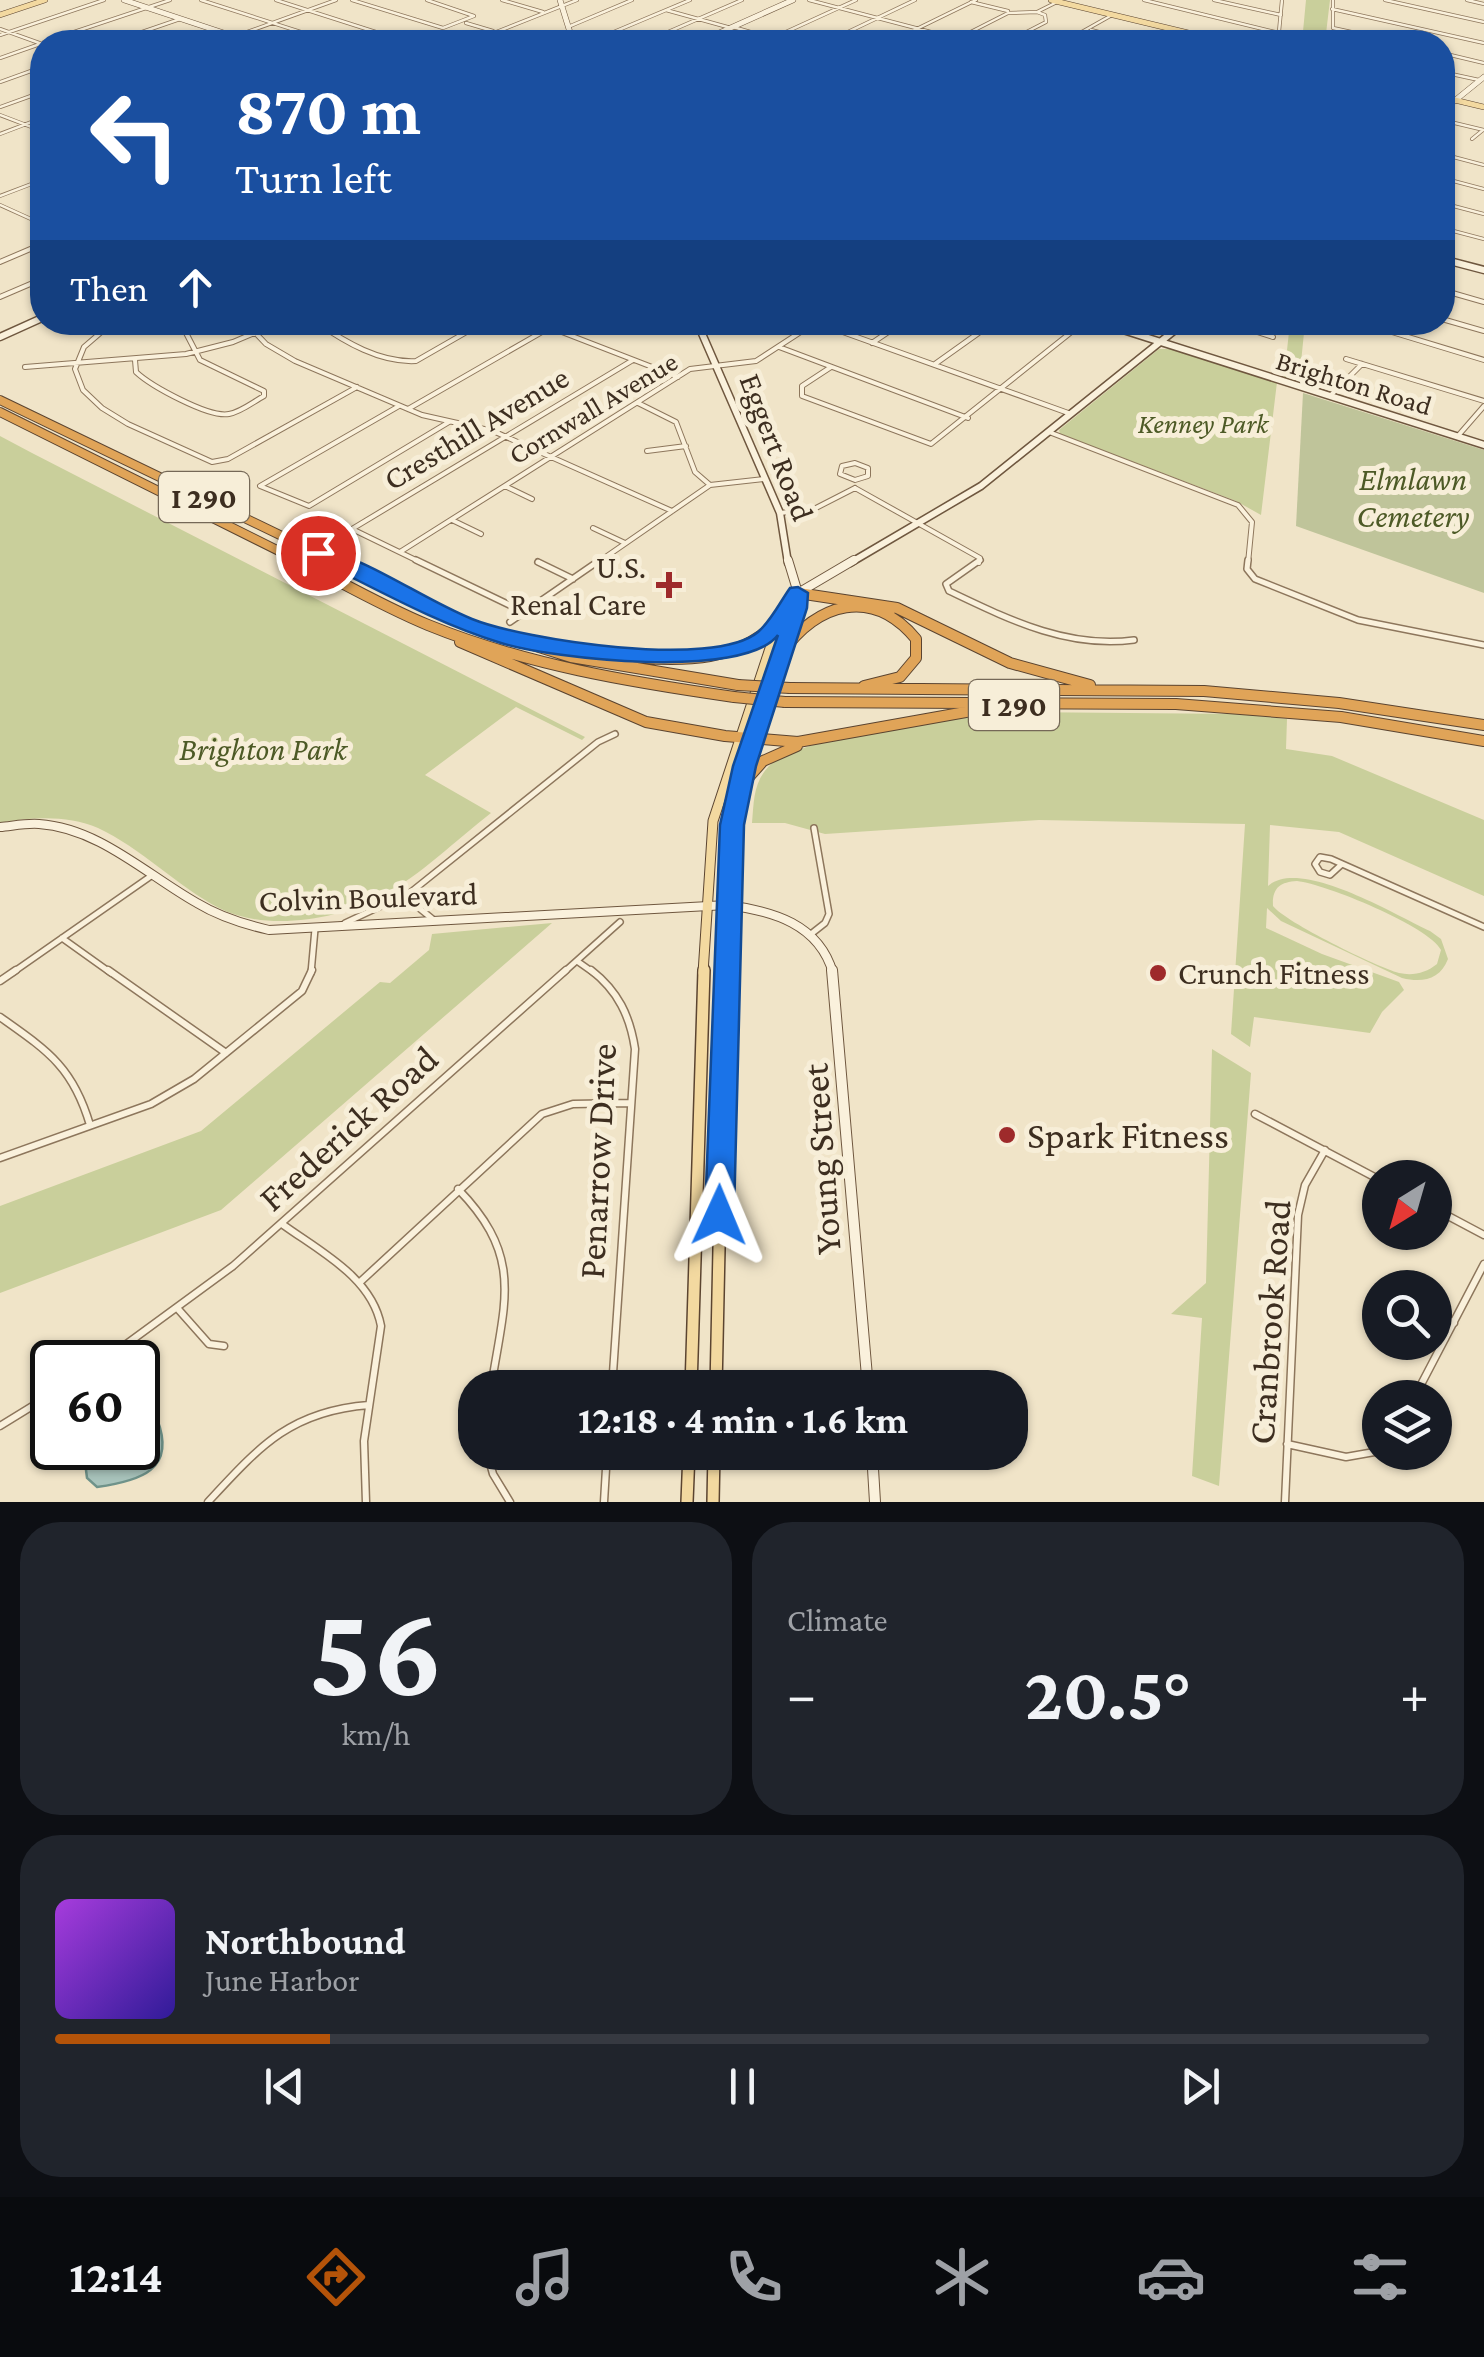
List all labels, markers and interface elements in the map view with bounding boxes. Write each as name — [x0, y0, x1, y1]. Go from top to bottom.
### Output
icon: left — [70, 70, 200, 200]
text: 870 m — [235, 71, 421, 149]
text: Turn left — [235, 153, 392, 203]
icon: ahead — [168, 260, 223, 315]
text: Then — [70, 267, 148, 309]
street label: Brighton Road — [1272, 345, 1436, 421]
street label: Cornwall Avenue — [503, 346, 683, 470]
street label: Cresthill Avenue — [377, 359, 575, 497]
street label: Eggert Road — [732, 368, 822, 526]
park label: Kenney Park — [1138, 408, 1270, 439]
park label: Elmlawn Cemetery — [1356, 461, 1470, 534]
road number: I 290 — [159, 472, 249, 522]
pin — [276, 511, 361, 596]
icon: arrive — [291, 526, 346, 581]
place label: U.S. Renal Care — [510, 549, 646, 622]
marker: U.S. Renal Care — [656, 572, 682, 598]
road number: I 290 — [969, 680, 1059, 730]
park label: Brighton Park — [179, 731, 349, 767]
street label: Colvin Boulevard — [258, 875, 478, 919]
place label: Crunch Fitness — [1178, 955, 1370, 991]
marker: Crunch Fitness — [1147, 962, 1169, 984]
street label: Frederick Road — [250, 1037, 446, 1219]
street label: Penarrow Drive — [570, 1042, 624, 1280]
street label: Young Street — [793, 1062, 849, 1256]
place label: Spark Fitness — [1027, 1114, 1229, 1156]
marker: Spark Fitness — [996, 1124, 1018, 1146]
north arrow — [1362, 1160, 1452, 1250]
map controls — [1362, 1160, 1452, 1470]
position arrow — [667, 1163, 771, 1267]
street label: Cranbrook Road — [1239, 1198, 1299, 1446]
button: search — [1362, 1270, 1452, 1360]
speed limit sign: 60 — [30, 1340, 160, 1470]
button: layers — [1362, 1380, 1452, 1470]
text: 12:18 · 4 min · 1.6 km — [578, 1399, 908, 1441]
text: 56 — [309, 1578, 443, 1723]
text: Climate — [787, 1602, 888, 1638]
text: 20.5° — [1024, 1652, 1192, 1735]
text: − — [787, 1664, 816, 1725]
text: + — [1400, 1664, 1429, 1725]
text: km/h — [342, 1716, 411, 1752]
text: Northbound — [205, 1920, 406, 1962]
text: June Harbor — [205, 1962, 360, 1998]
icon: previous — [257, 2059, 312, 2114]
icon: pause — [715, 2059, 770, 2114]
icon: next — [1173, 2059, 1228, 2114]
icon: directions — [301, 2242, 371, 2312]
icon: music — [510, 2242, 580, 2312]
icon: phone — [719, 2242, 789, 2312]
icon: climate — [927, 2242, 997, 2312]
icon: car — [1136, 2242, 1206, 2312]
icon: filters — [1345, 2242, 1415, 2312]
text: 12:14 — [69, 2252, 163, 2302]

